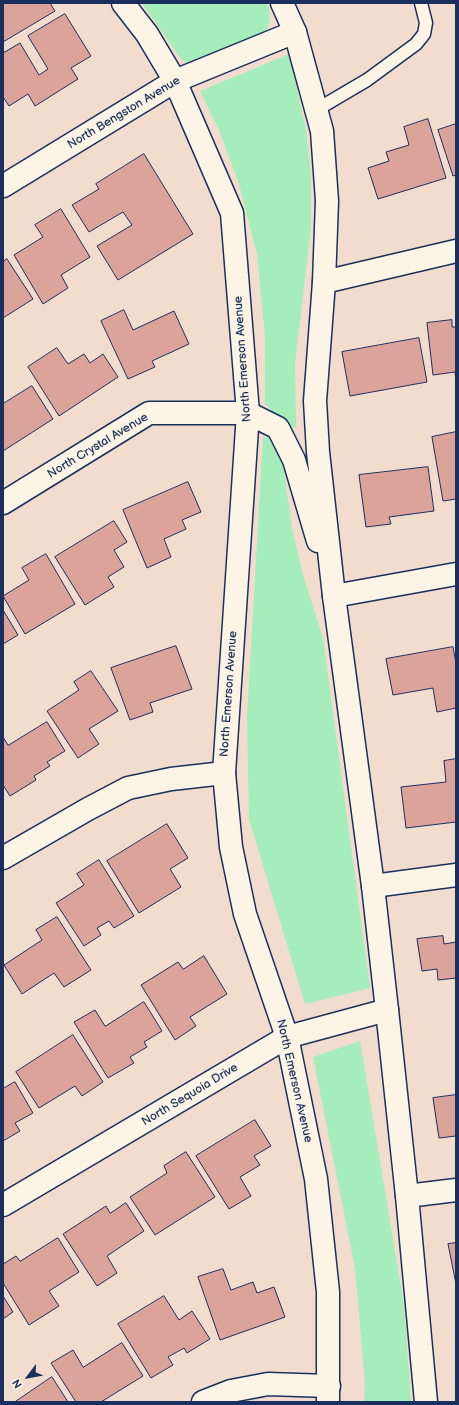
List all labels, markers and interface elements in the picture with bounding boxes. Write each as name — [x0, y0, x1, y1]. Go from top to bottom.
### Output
street label: North Bengston Avenue — [65, 74, 183, 152]
street label: North Emerson Avenue — [231, 296, 255, 422]
street label: North Crystal Avenue — [45, 410, 151, 482]
street label: North Emerson Avenue — [217, 631, 241, 757]
street label: North Emerson Avenue — [273, 1018, 315, 1144]
street label: North Sequoia Drive — [139, 1061, 241, 1129]
north arrow — [8, 1357, 48, 1397]
text: N — [10, 1377, 25, 1391]

